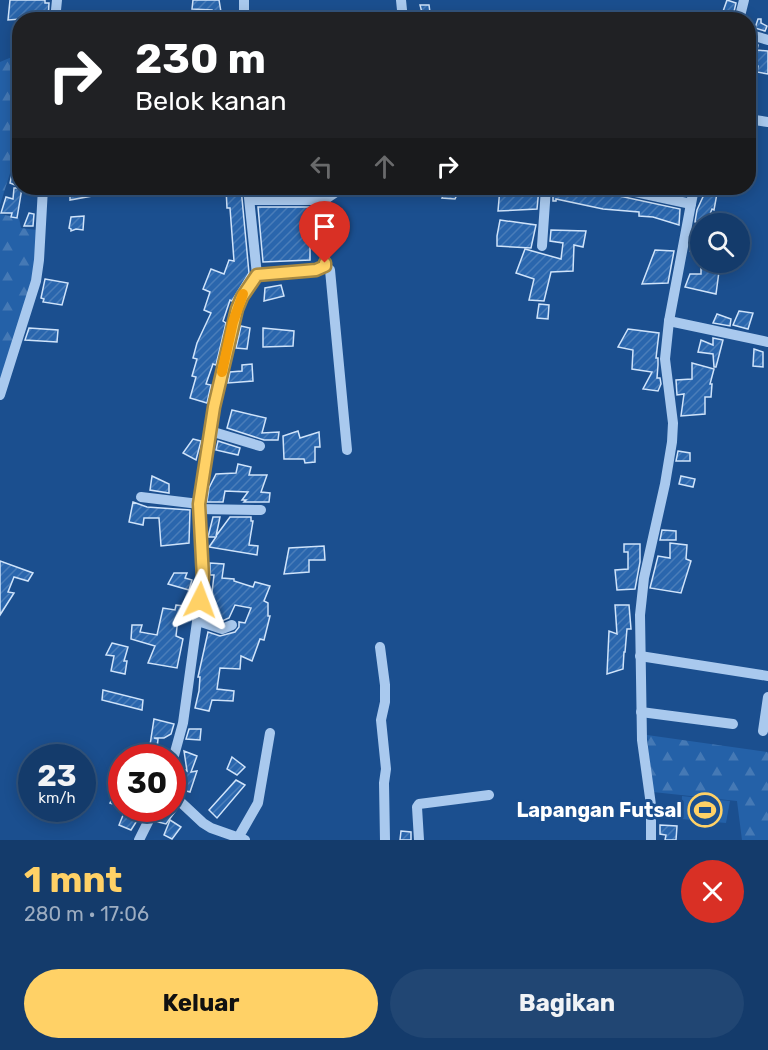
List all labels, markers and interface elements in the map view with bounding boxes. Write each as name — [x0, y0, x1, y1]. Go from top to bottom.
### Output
text: 230 m — [135, 34, 266, 84]
icon: right — [36, 36, 114, 114]
text: Belok kanan — [135, 85, 287, 117]
icon: left — [305, 150, 338, 183]
icon: ahead — [368, 150, 401, 183]
icon: right — [431, 150, 464, 183]
pin — [299, 201, 350, 263]
icon: arrive — [308, 210, 341, 243]
map controls — [690, 213, 750, 273]
button: search — [690, 213, 750, 273]
position arrow — [168, 568, 232, 632]
speed limit sign: 30 — [108, 744, 186, 822]
text: 23 — [37, 758, 77, 794]
text: km/h — [38, 789, 76, 807]
sports icon: Lapangan Futsal — [687, 792, 723, 828]
place label: Lapangan Futsal — [516, 798, 682, 822]
text: 1 mnt — [24, 858, 122, 901]
button: close — [681, 860, 744, 923]
text: 280 m · 17:06 — [24, 902, 149, 926]
button: Keluar — [24, 969, 378, 1038]
button: Bagikan — [390, 969, 744, 1038]

